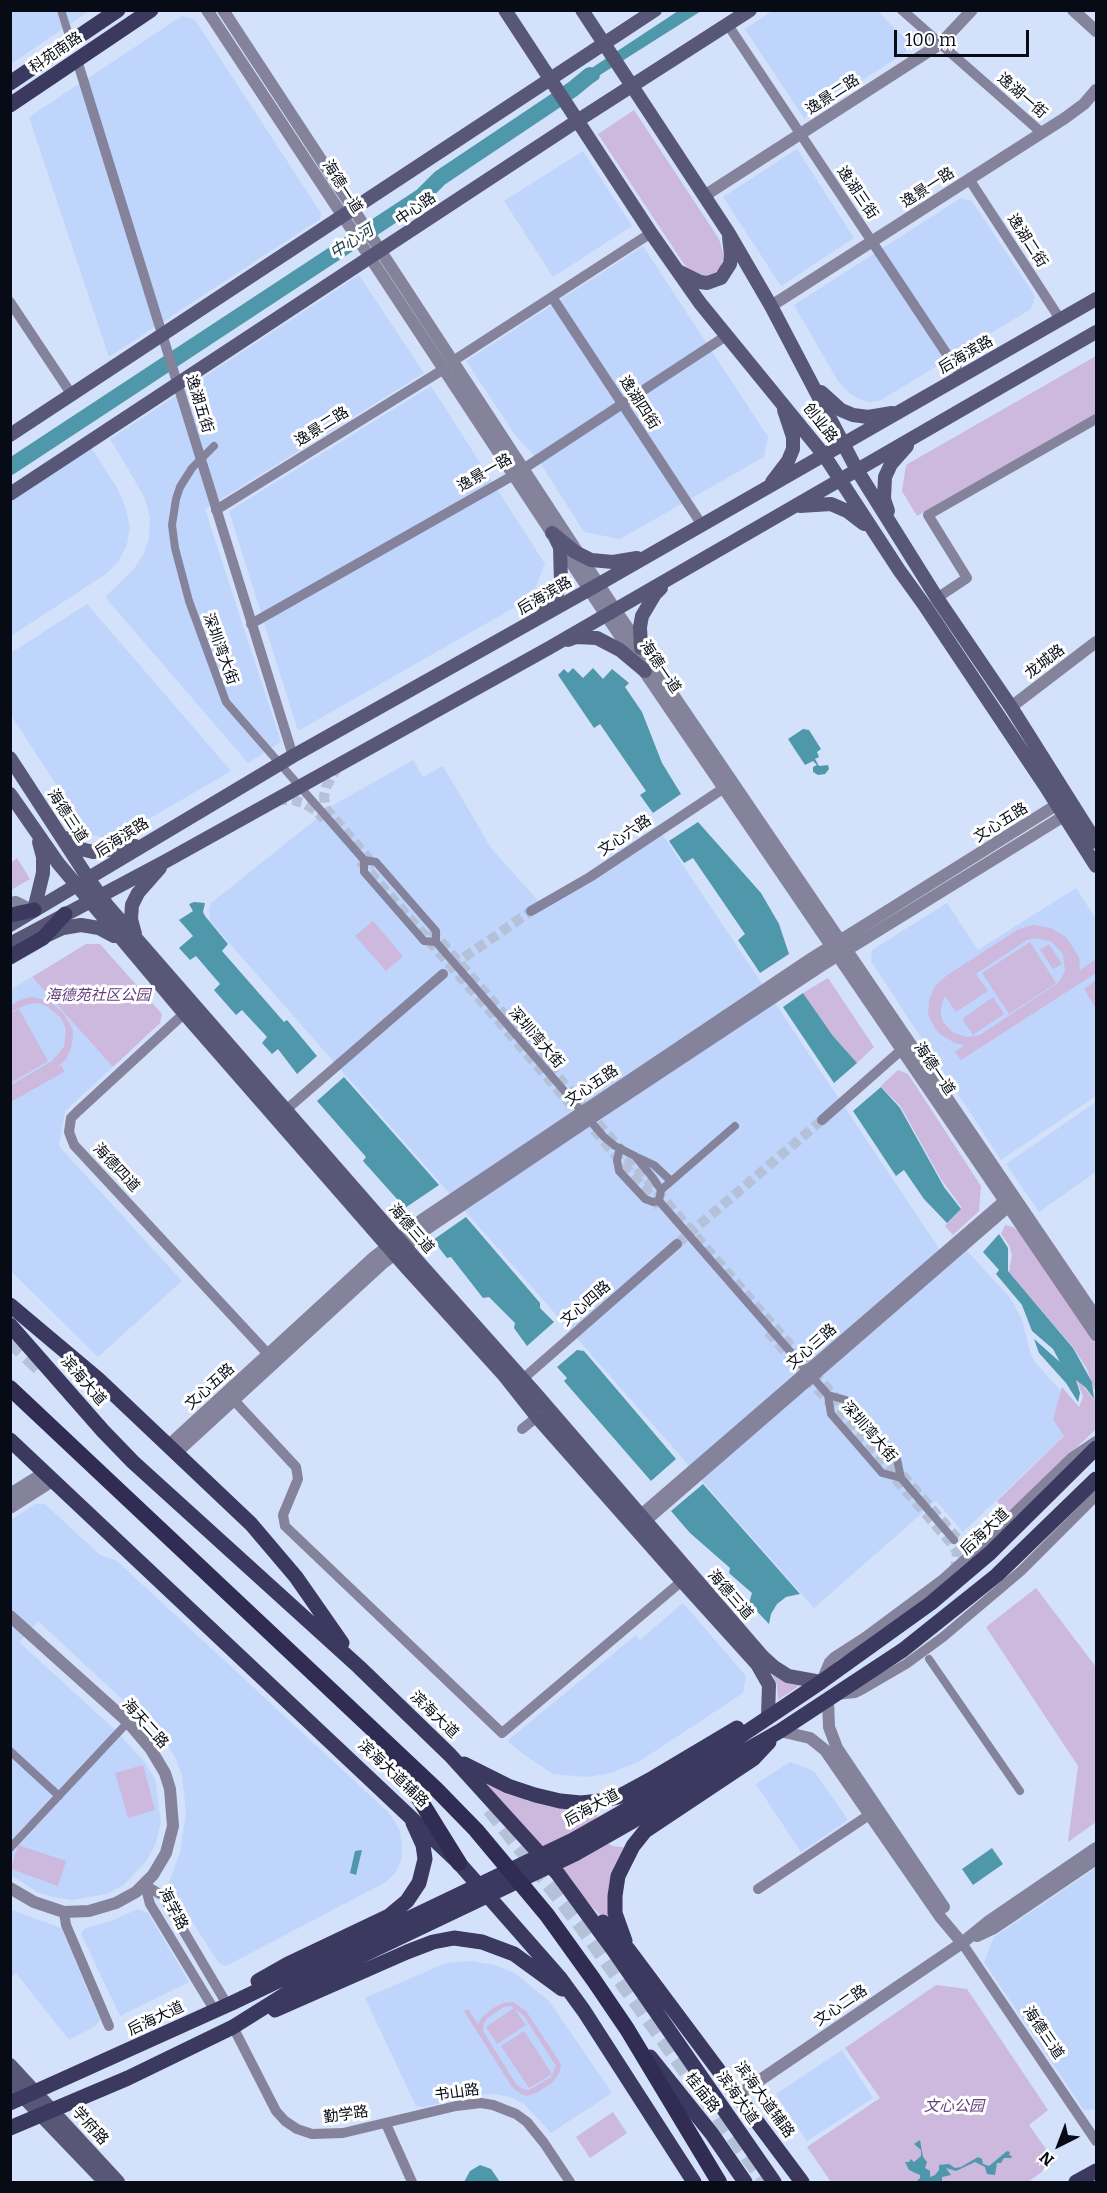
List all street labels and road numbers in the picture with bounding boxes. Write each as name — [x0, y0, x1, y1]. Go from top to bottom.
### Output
street label: 科苑南路 — [26, 29, 86, 77]
street label: 逸湖一街 — [993, 70, 1051, 122]
street label: 逸景二路 — [803, 71, 863, 119]
street label: 海德一道 — [318, 157, 366, 217]
street label: 逸湖三街 — [833, 163, 881, 223]
street label: 逸景一路 — [898, 164, 958, 212]
street label: 中心路 — [392, 189, 440, 229]
street label: 逸湖二街 — [1003, 211, 1051, 271]
street label: 后海滨路 — [936, 332, 996, 378]
street label: 逸湖五街 — [182, 373, 216, 435]
street label: 逸湖四街 — [615, 373, 663, 433]
street label: 创业路 — [799, 400, 841, 446]
street label: 逸景二路 — [292, 403, 352, 451]
street label: 逸景一路 — [455, 450, 515, 496]
street label: 后海滨路 — [515, 573, 575, 619]
street label: 深圳湾大街 — [199, 611, 241, 687]
street label: 海德一道 — [636, 637, 684, 697]
street label: 龙城路 — [1022, 641, 1068, 683]
street label: 海德三道 — [43, 786, 91, 846]
street label: 文心五路 — [971, 799, 1031, 847]
street label: 文心六路 — [595, 812, 655, 860]
street label: 后海滨路 — [92, 814, 152, 862]
street label: 深圳湾大街 — [505, 1004, 567, 1072]
street label: 海德一道 — [910, 1039, 958, 1099]
street label: 文心五路 — [562, 1062, 622, 1110]
street label: 海德四道 — [89, 1140, 143, 1196]
street label: 海德三道 — [385, 1200, 437, 1258]
street label: 文心四路 — [557, 1278, 615, 1330]
street label: 文心三路 — [783, 1321, 841, 1373]
street label: 滨海大道 — [57, 1352, 109, 1410]
street label: 文心五路 — [182, 1360, 238, 1414]
street label: 深圳湾大街 — [838, 1398, 900, 1466]
street label: 后海大道 — [957, 1505, 1013, 1559]
street label: 海德三道 — [704, 1566, 756, 1624]
street label: 滨海大道 — [406, 1688, 462, 1742]
street label: 海天二路 — [118, 1696, 172, 1752]
street label: 滨海大道辅路 — [354, 1737, 432, 1811]
street label: 后海大道 — [561, 1786, 623, 1830]
street label: 海学路 — [155, 1885, 191, 1933]
street label: 文心二路 — [811, 1982, 871, 2030]
street label: 后海大道 — [125, 1998, 187, 2040]
street label: 海德三道 — [1019, 2003, 1067, 2063]
street label: 滨海大道辅路 — [730, 2058, 798, 2142]
street label: 滨海大道 — [712, 2068, 762, 2128]
street label: 桂庙路 — [681, 2070, 723, 2116]
street label: 书山路 — [433, 2081, 481, 2105]
street label: 学府路 — [68, 2103, 112, 2149]
street label: 勤学路 — [322, 2103, 370, 2127]

